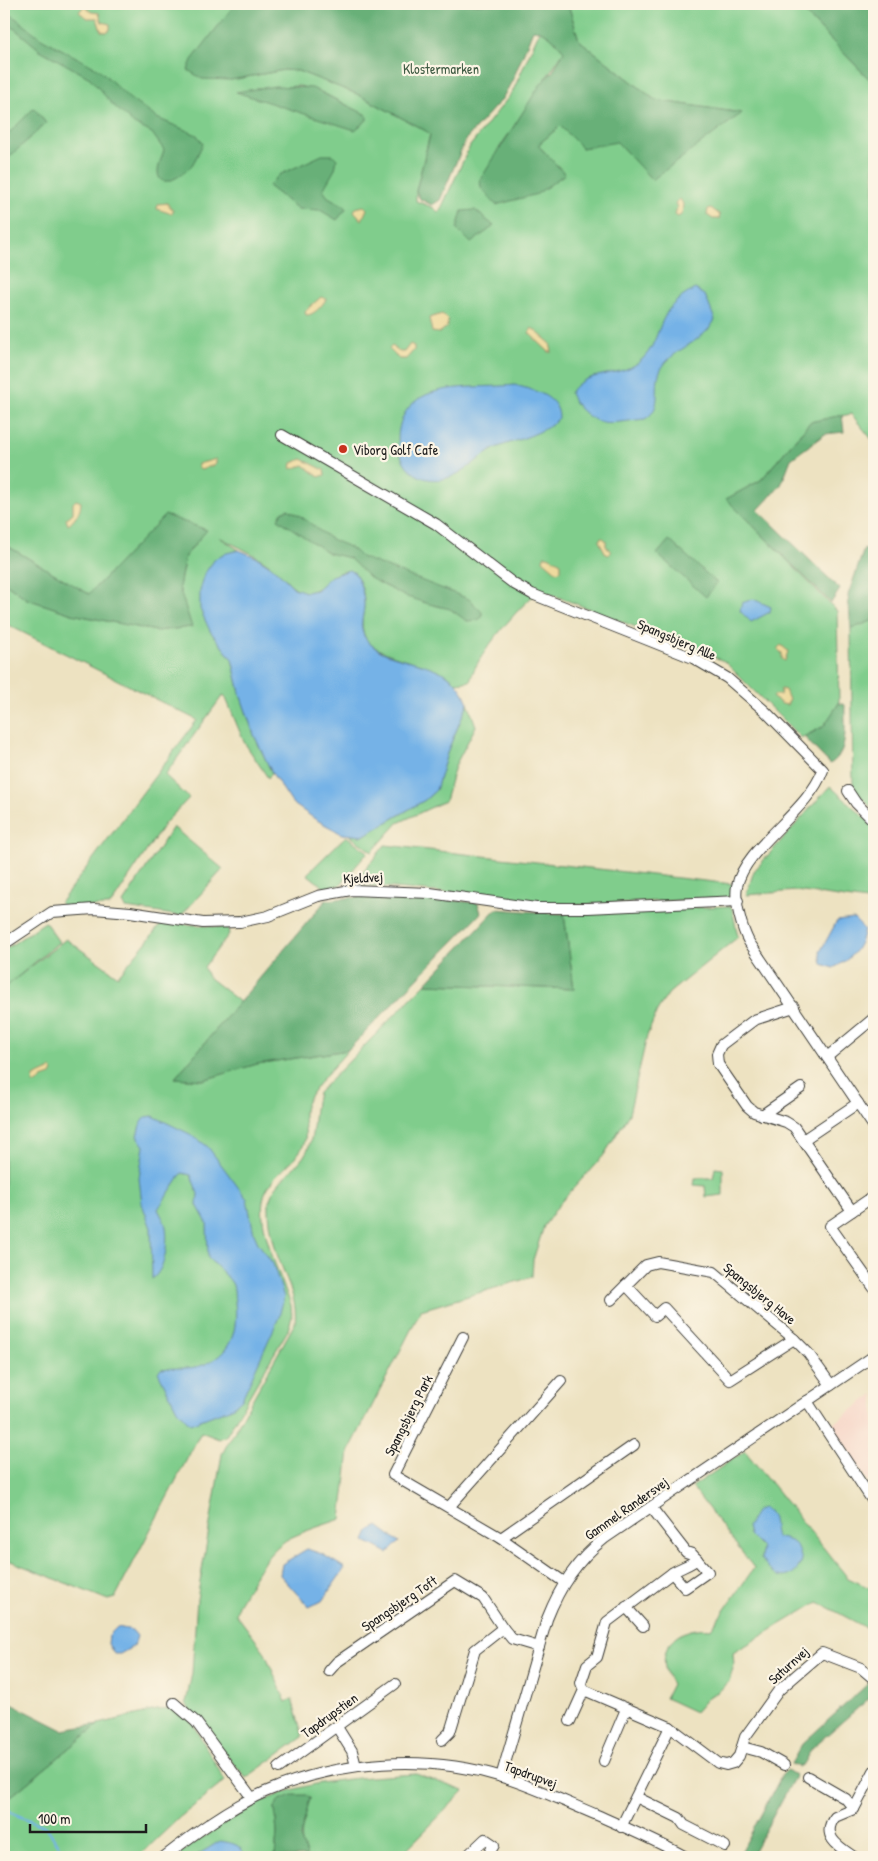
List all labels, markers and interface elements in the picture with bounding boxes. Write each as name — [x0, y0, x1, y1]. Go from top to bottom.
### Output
park label: Klostermarken — [403, 59, 479, 78]
place label: Viborg Golf Cafe — [353, 440, 439, 460]
marker: Viborg Golf Cafe — [337, 443, 349, 455]
street label: Spangsbjerg Alle — [634, 614, 720, 665]
street label: Kjeldvej — [343, 866, 383, 889]
street label: Spangsbjerg Have — [719, 1258, 801, 1329]
street label: Spangsbjerg Park — [379, 1371, 438, 1459]
street label: Gammel Randersvej — [580, 1472, 672, 1545]
street label: Spangsbjerg Toft — [357, 1571, 441, 1636]
street label: Saturnvej — [764, 1642, 813, 1689]
street label: Tapdrupstien — [297, 1688, 362, 1743]
street label: Tapdrupvej — [502, 1756, 560, 1793]
scale bar — [30, 1801, 146, 1833]
text: 100 m — [38, 1808, 71, 1829]

